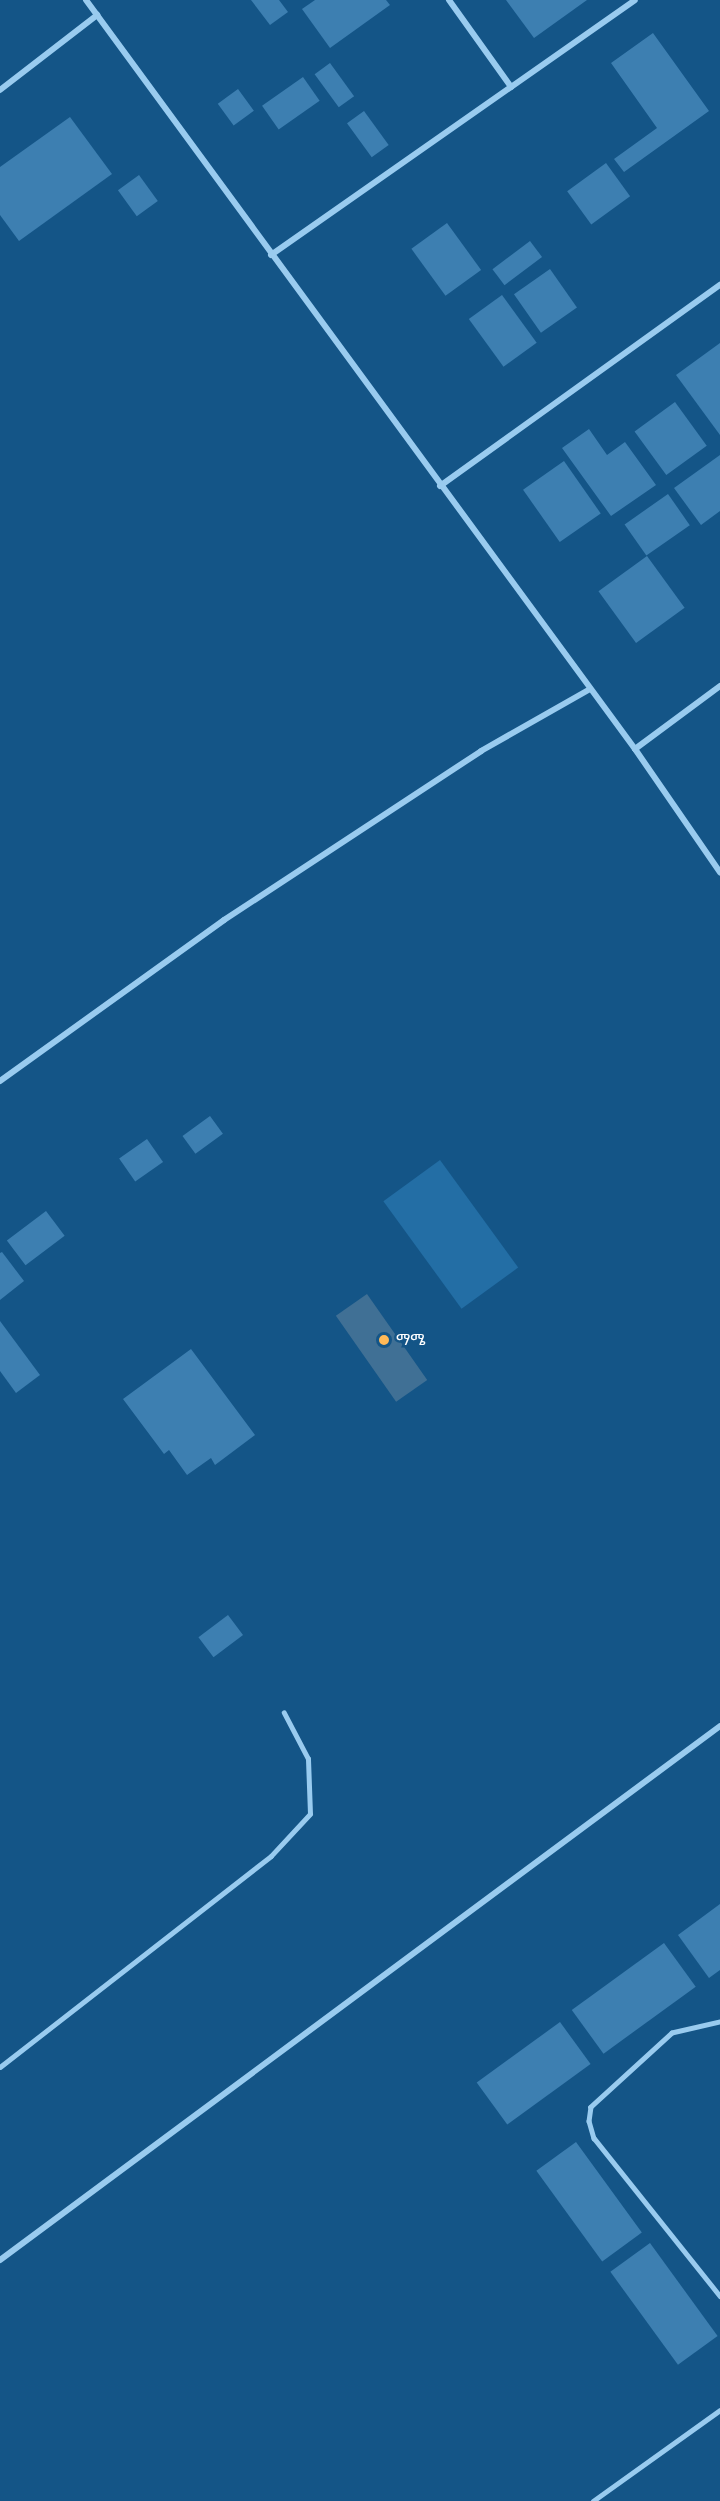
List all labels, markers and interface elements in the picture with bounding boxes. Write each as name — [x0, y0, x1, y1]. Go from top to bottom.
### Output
place label: ማሜ — [396, 1330, 426, 1350]
marker: ማሜ — [377, 1333, 391, 1347]

